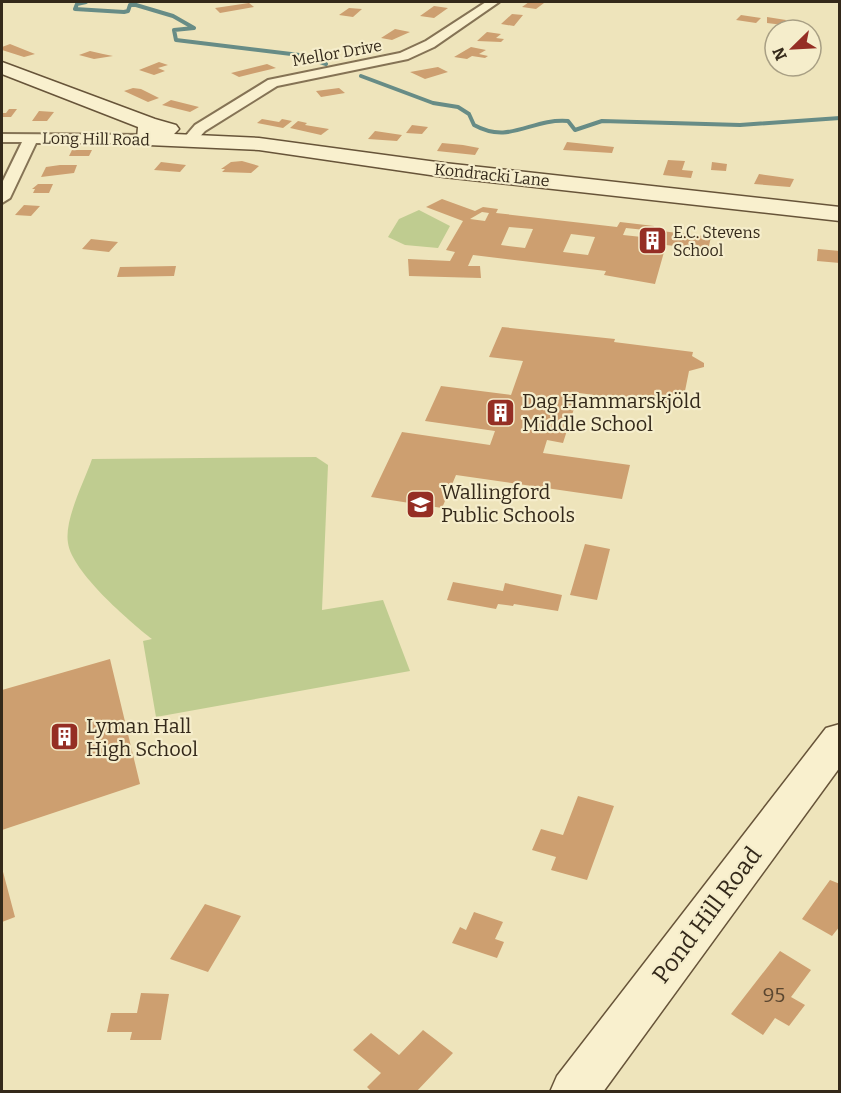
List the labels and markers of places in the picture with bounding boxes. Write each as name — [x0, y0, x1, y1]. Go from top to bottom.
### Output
place label: E.C. Stevens School — [673, 223, 760, 260]
building icon: E.C. Stevens School — [636, 225, 668, 257]
place label: Dag Hammarskjöld Middle School — [522, 389, 701, 436]
building icon: Dag Hammarskjöld Middle School — [485, 397, 517, 429]
place label: Wallingford Public Schools — [441, 480, 575, 527]
school or university icon: Wallingford Public Schools — [404, 488, 436, 520]
place label: Lyman Hall High School — [86, 714, 198, 761]
building icon: Lyman Hall High School — [49, 721, 81, 753]

